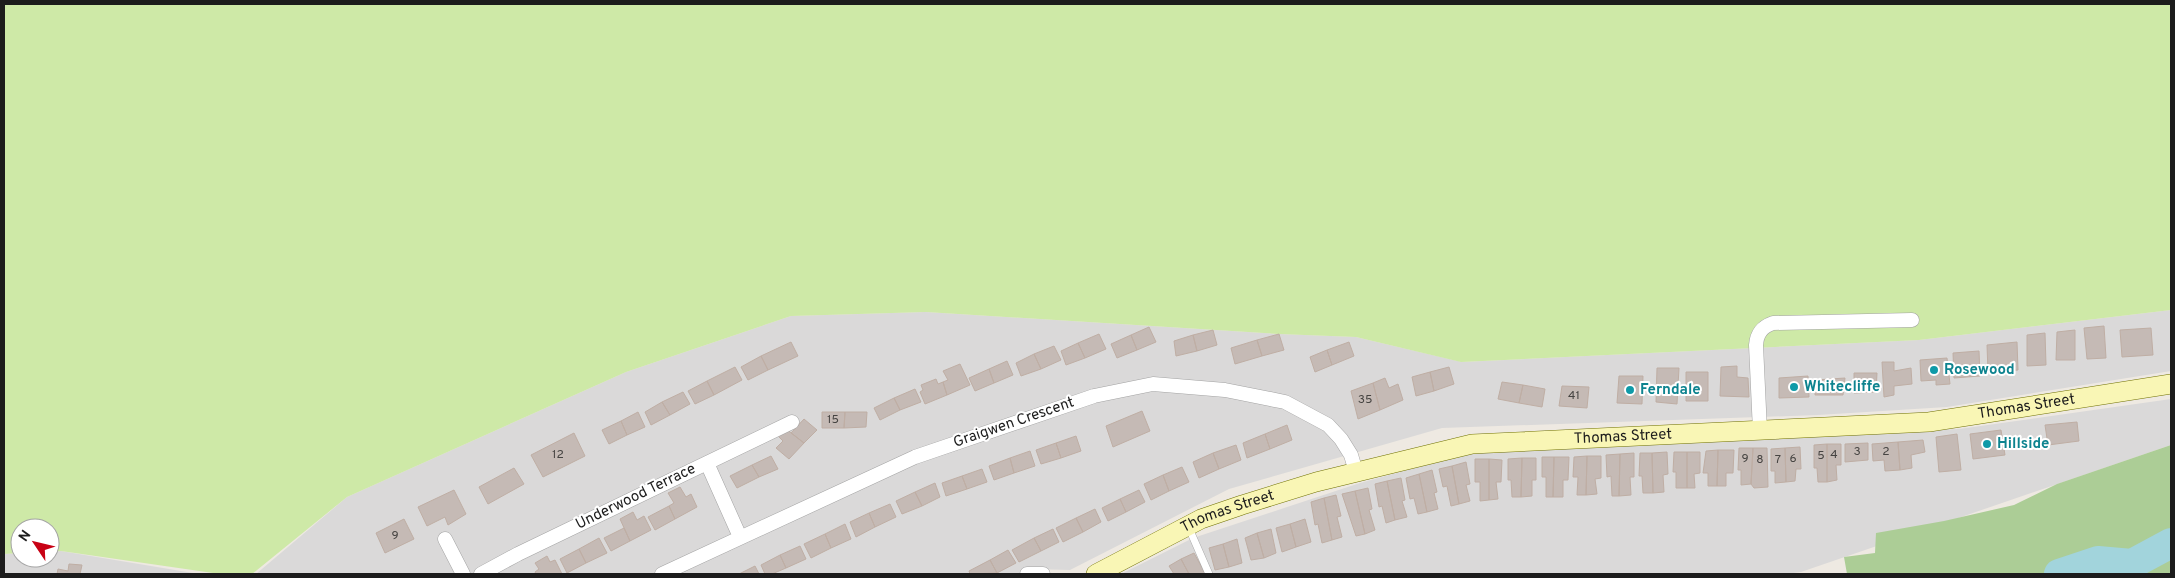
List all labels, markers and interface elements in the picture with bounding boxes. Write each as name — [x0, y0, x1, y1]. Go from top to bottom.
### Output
place label: Rosewood — [1944, 361, 2015, 380]
marker: Rosewood — [1928, 364, 1940, 376]
place label: Whitecliffe — [1804, 378, 1880, 397]
place label: Ferndale — [1640, 381, 1701, 400]
marker: Whitecliffe — [1788, 381, 1800, 393]
marker: Ferndale — [1624, 384, 1636, 396]
house number: 41 — [1568, 388, 1580, 404]
street label: Thomas Street — [1976, 390, 2076, 424]
house number: 35 — [1358, 392, 1372, 408]
street label: Graigwen Crescent — [951, 393, 1077, 453]
house number: 15 — [827, 412, 839, 428]
street label: Thomas Street — [1573, 425, 1672, 449]
place label: Hillside — [1997, 435, 2049, 454]
marker: Hillside — [1981, 438, 1993, 450]
house number: 3 — [1853, 444, 1861, 460]
house number: 2 — [1882, 444, 1890, 460]
house number: 12 — [552, 447, 564, 463]
house number: 4 — [1830, 447, 1838, 463]
house number: 5 — [1817, 448, 1825, 464]
house number: 9 — [1741, 451, 1749, 467]
house number: 6 — [1789, 451, 1797, 467]
house number: 8 — [1756, 452, 1764, 468]
house number: 7 — [1775, 452, 1781, 468]
street label: Underwood Terrace — [573, 460, 699, 534]
street label: Thomas Street — [1177, 486, 1277, 537]
north arrow — [10, 518, 60, 568]
text: N — [16, 527, 35, 545]
house number: 9 — [391, 528, 399, 544]

